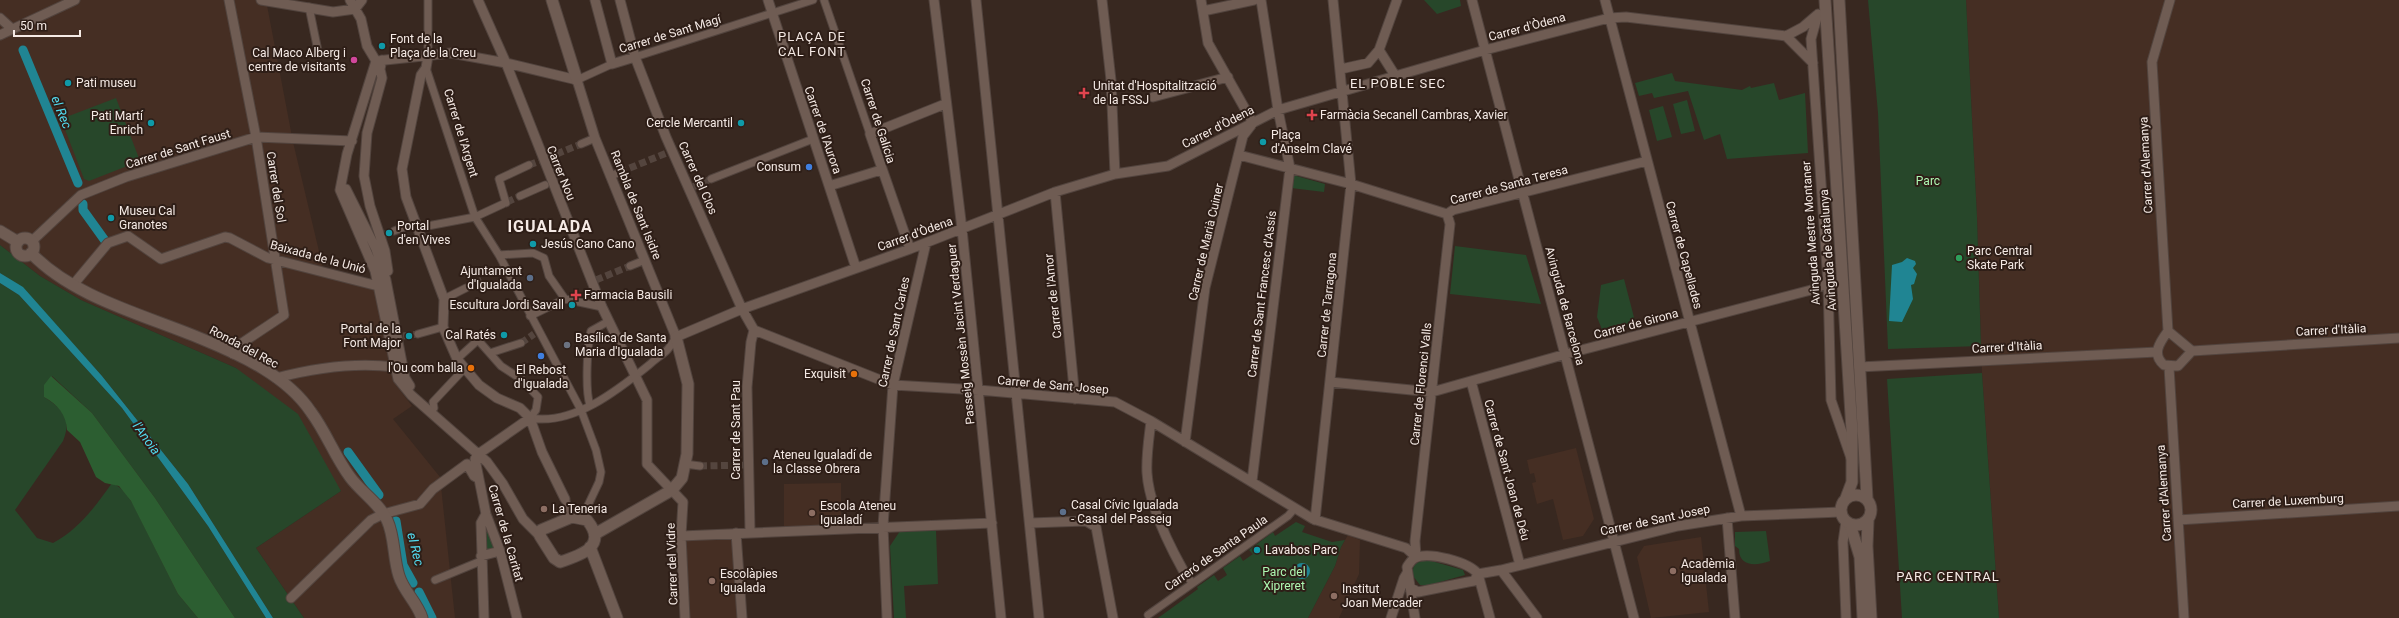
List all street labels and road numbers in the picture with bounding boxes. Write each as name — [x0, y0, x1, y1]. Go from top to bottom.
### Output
street label: Carrer d'Òdena — [1487, 9, 1567, 44]
street label: Carrer de Sant Magí — [617, 12, 724, 56]
street label: Carrer de Galícia — [858, 77, 898, 165]
street label: Carrer de l'Aurora — [801, 84, 845, 176]
street label: Carrer de l'Argent — [441, 87, 481, 179]
street label: Carrer d'Òdena — [1179, 102, 1256, 151]
street label: Carrer d'Alemanya — [2136, 116, 2156, 214]
street label: Carrer de Sant Faust — [124, 126, 232, 172]
street label: Carrer del Clos — [676, 139, 720, 217]
street label: Carrer Nou — [544, 144, 578, 202]
street label: Rambla de Sant Isidre — [608, 148, 664, 262]
street label: Carrer del Sol — [263, 151, 289, 223]
street label: Avinguda Mestre Montaner — [1799, 161, 1823, 305]
street label: Carrer de Santa Teresa — [1449, 163, 1569, 207]
street label: Carrer de Marià Cuiner — [1186, 182, 1226, 302]
street label: Avinguda de Catalunya — [1817, 189, 1839, 311]
street label: Carrer de Capellades — [1663, 200, 1705, 310]
street label: Carrer de Sant Francesc d'Assís — [1245, 210, 1279, 378]
street label: Carrer d'Òdena — [875, 213, 955, 254]
street label: Baixada de la Unió — [269, 238, 367, 277]
street label: Passeig Mossèn Jacint Verdaguer — [945, 243, 977, 425]
street label: Avinguda de Barcelona — [1542, 245, 1588, 367]
street label: Carrer de Tarragona — [1315, 252, 1339, 358]
street label: Carrer de l'Amor — [1042, 253, 1064, 339]
street label: Carrer de Sant Carles — [875, 275, 913, 389]
street label: Carrer de Girona — [1592, 306, 1680, 342]
street label: Carrer d'Itàlia — [2295, 321, 2367, 339]
street label: Carrer de Florenci Valls — [1408, 322, 1434, 446]
street label: Ronda del Rec — [207, 323, 281, 371]
street label: Carrer d'Itàlia — [1971, 338, 2043, 356]
street label: Carrer de Sant Josep — [997, 373, 1110, 397]
street label: Carrer de Sant Pau — [729, 380, 743, 480]
street label: Carrer de Sant Joan de Déu — [1481, 398, 1533, 542]
street label: Carrer d'Alemanya — [2154, 444, 2174, 542]
street label: Carrer de la Caritat — [485, 483, 527, 583]
street label: Carrer de Luxemburg — [2232, 491, 2344, 511]
street label: Carrer de Sant Josep — [1599, 501, 1711, 538]
street label: Carreró de Santa Paula — [1162, 512, 1270, 594]
street label: Carrer del Vidre — [664, 523, 680, 605]

